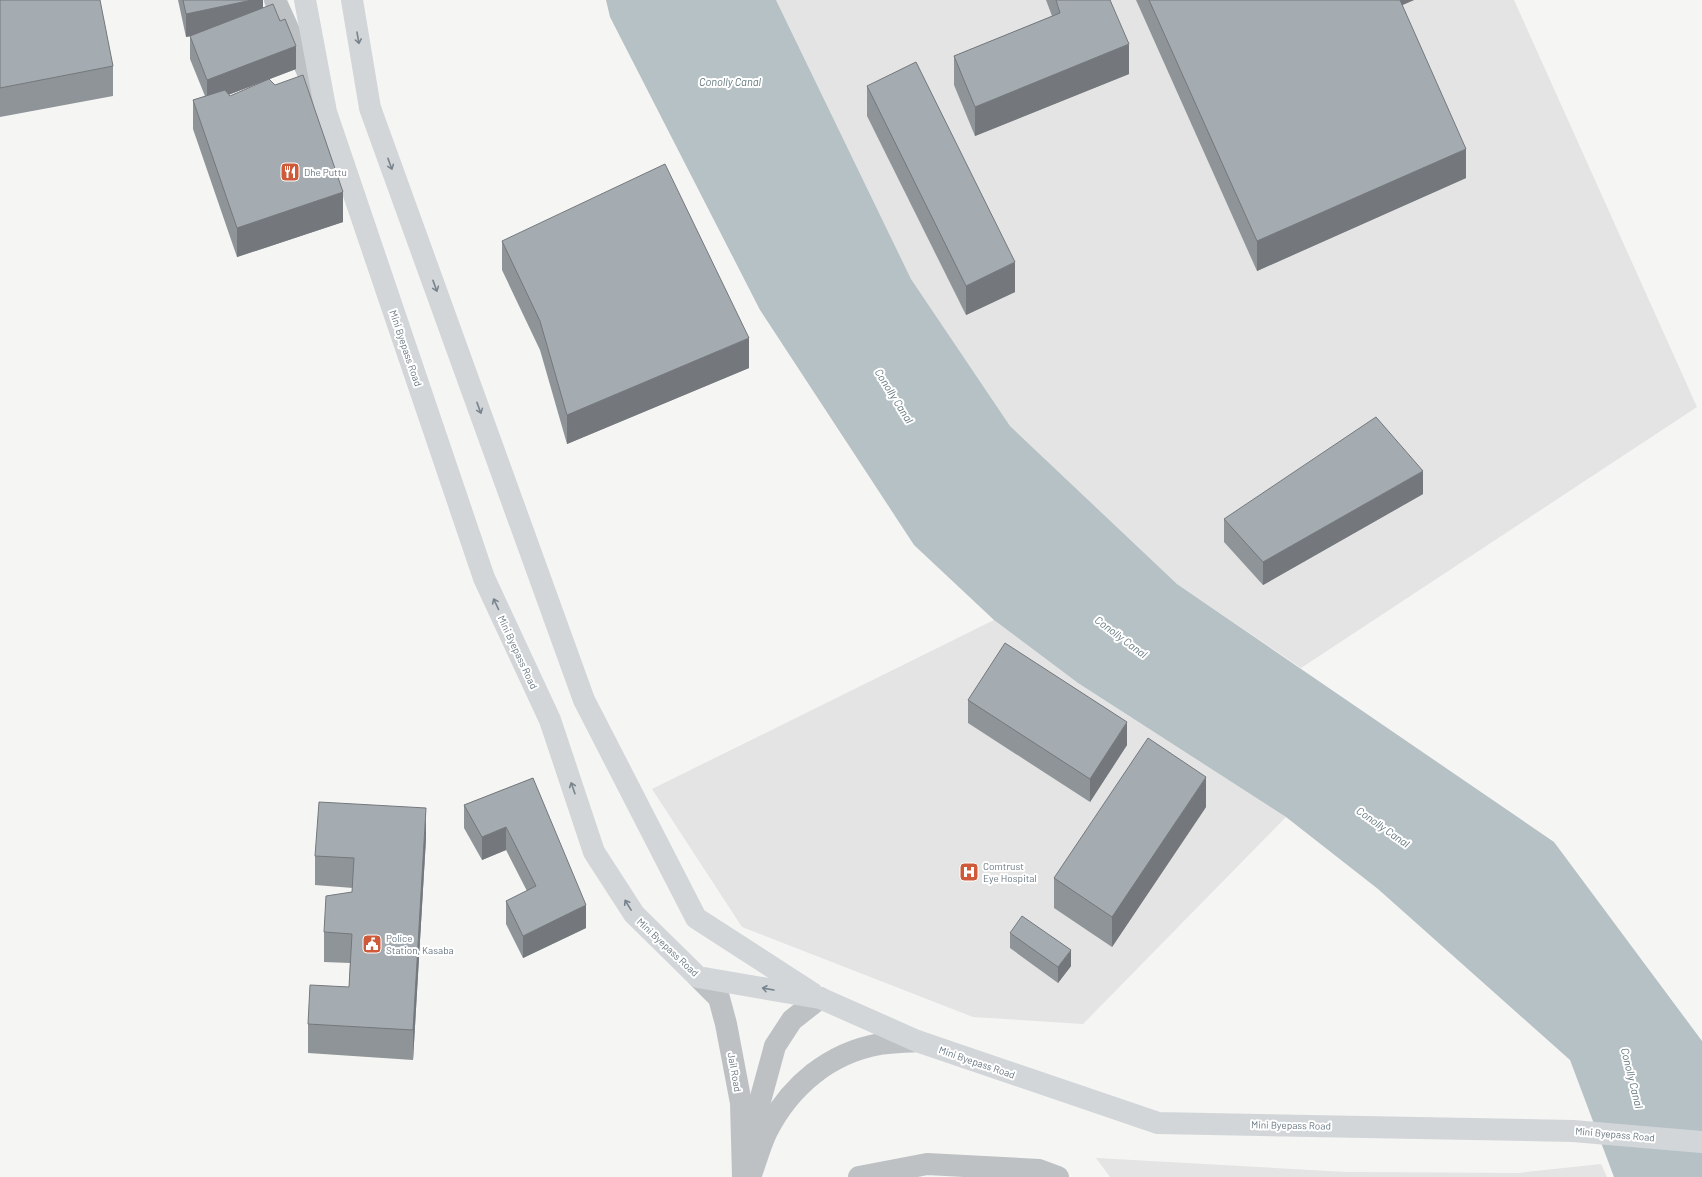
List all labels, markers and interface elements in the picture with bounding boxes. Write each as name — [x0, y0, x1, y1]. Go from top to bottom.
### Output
one-way arrow — [355, 32, 363, 45]
water label: Conolly Canal — [699, 75, 762, 88]
one-way arrow — [387, 157, 395, 169]
restaurant icon: Dhe Puttu — [279, 161, 301, 183]
place label: Dhe Puttu — [304, 166, 347, 178]
one-way arrow — [431, 280, 439, 292]
street label: Mini Byepass Road — [387, 308, 425, 388]
water label: Conolly Canal — [872, 366, 917, 426]
one-way arrow — [476, 402, 483, 415]
one-way arrow — [492, 598, 499, 610]
street label: Mini Byepass Road — [496, 613, 540, 691]
water label: Conolly Canal — [1093, 613, 1150, 661]
one-way arrow — [569, 782, 576, 795]
water label: Conolly Canal — [1354, 803, 1413, 850]
place label: Comtrust Eye Hospital — [983, 860, 1037, 884]
hospital icon: Comtrust Eye Hospital — [958, 861, 980, 883]
one-way arrow — [623, 899, 631, 911]
street label: Mini Byepass Road — [635, 915, 701, 979]
place label: Police Station, Kasaba — [386, 932, 454, 956]
public building icon: Police Station, Kasaba — [361, 933, 383, 955]
one-way arrow — [762, 985, 775, 993]
street label: Mini Byepass Road — [937, 1043, 1017, 1081]
water label: Conolly Canal — [1619, 1046, 1646, 1110]
street label: Jail Road — [726, 1051, 744, 1093]
street label: Mini Byepass Road — [1251, 1118, 1331, 1132]
street label: Mini Byepass Road — [1575, 1125, 1655, 1143]

